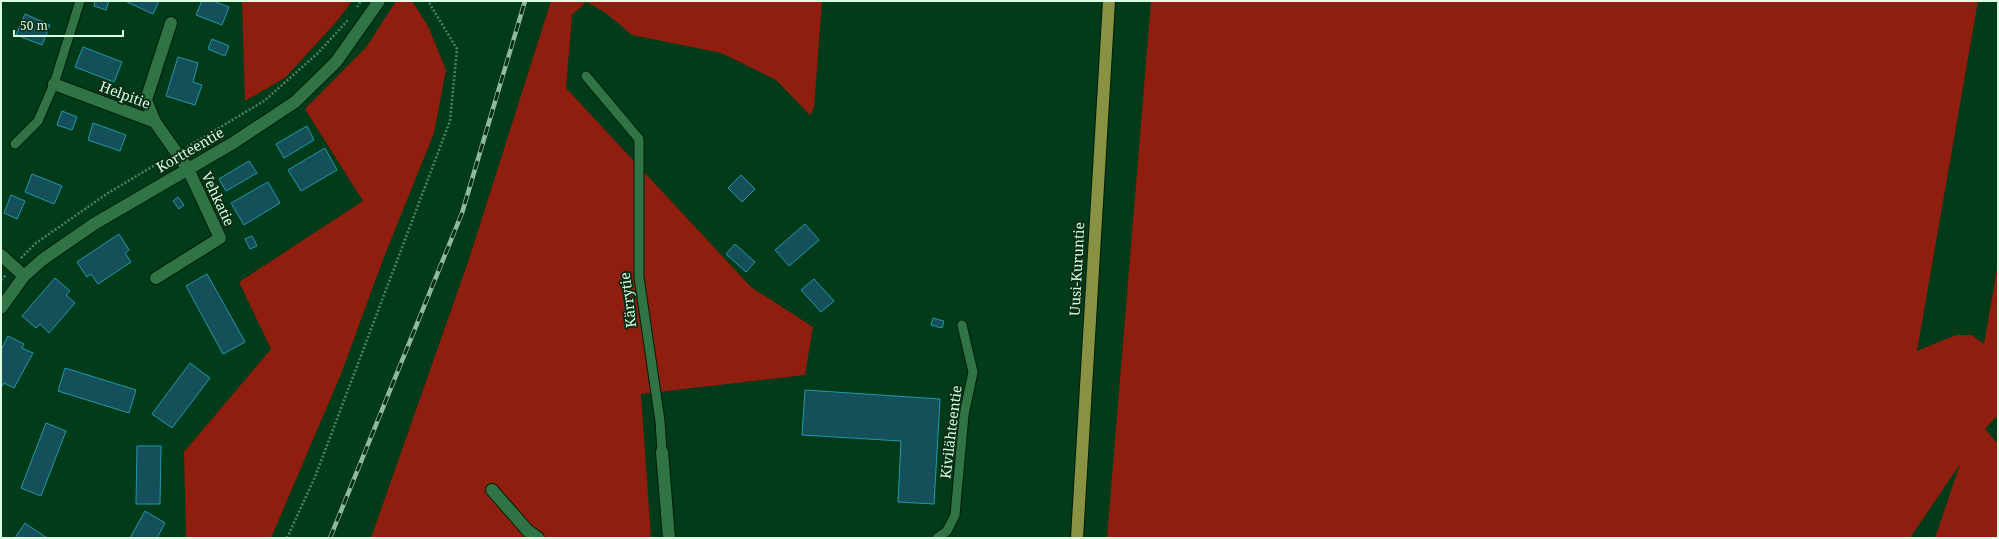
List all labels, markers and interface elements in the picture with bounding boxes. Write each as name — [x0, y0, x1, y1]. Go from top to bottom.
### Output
scale bar — [14, 12, 123, 38]
text: 50 m — [20, 17, 48, 34]
street label: Helpitie — [97, 76, 153, 113]
street label: Kortteentie — [153, 123, 227, 177]
street label: Vehkatie — [198, 169, 239, 229]
street label: Uusi-Kuruntie — [1065, 222, 1088, 316]
street label: Kärrytie — [615, 271, 640, 329]
street label: Kivilähteentie — [935, 384, 966, 480]

